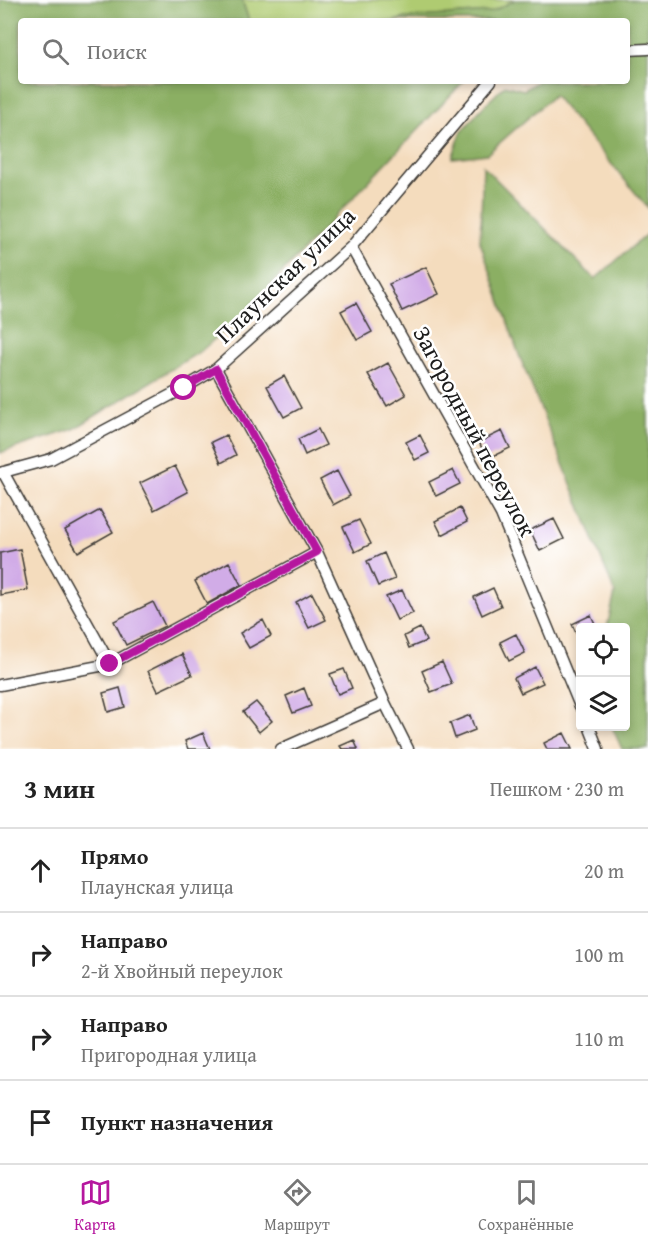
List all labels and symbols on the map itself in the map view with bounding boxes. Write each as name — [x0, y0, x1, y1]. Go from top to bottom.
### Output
street label: Плаунская улица — [207, 198, 363, 351]
street label: Загородный переулок — [405, 319, 546, 543]
route start — [170, 374, 196, 400]
route end — [96, 650, 122, 676]

